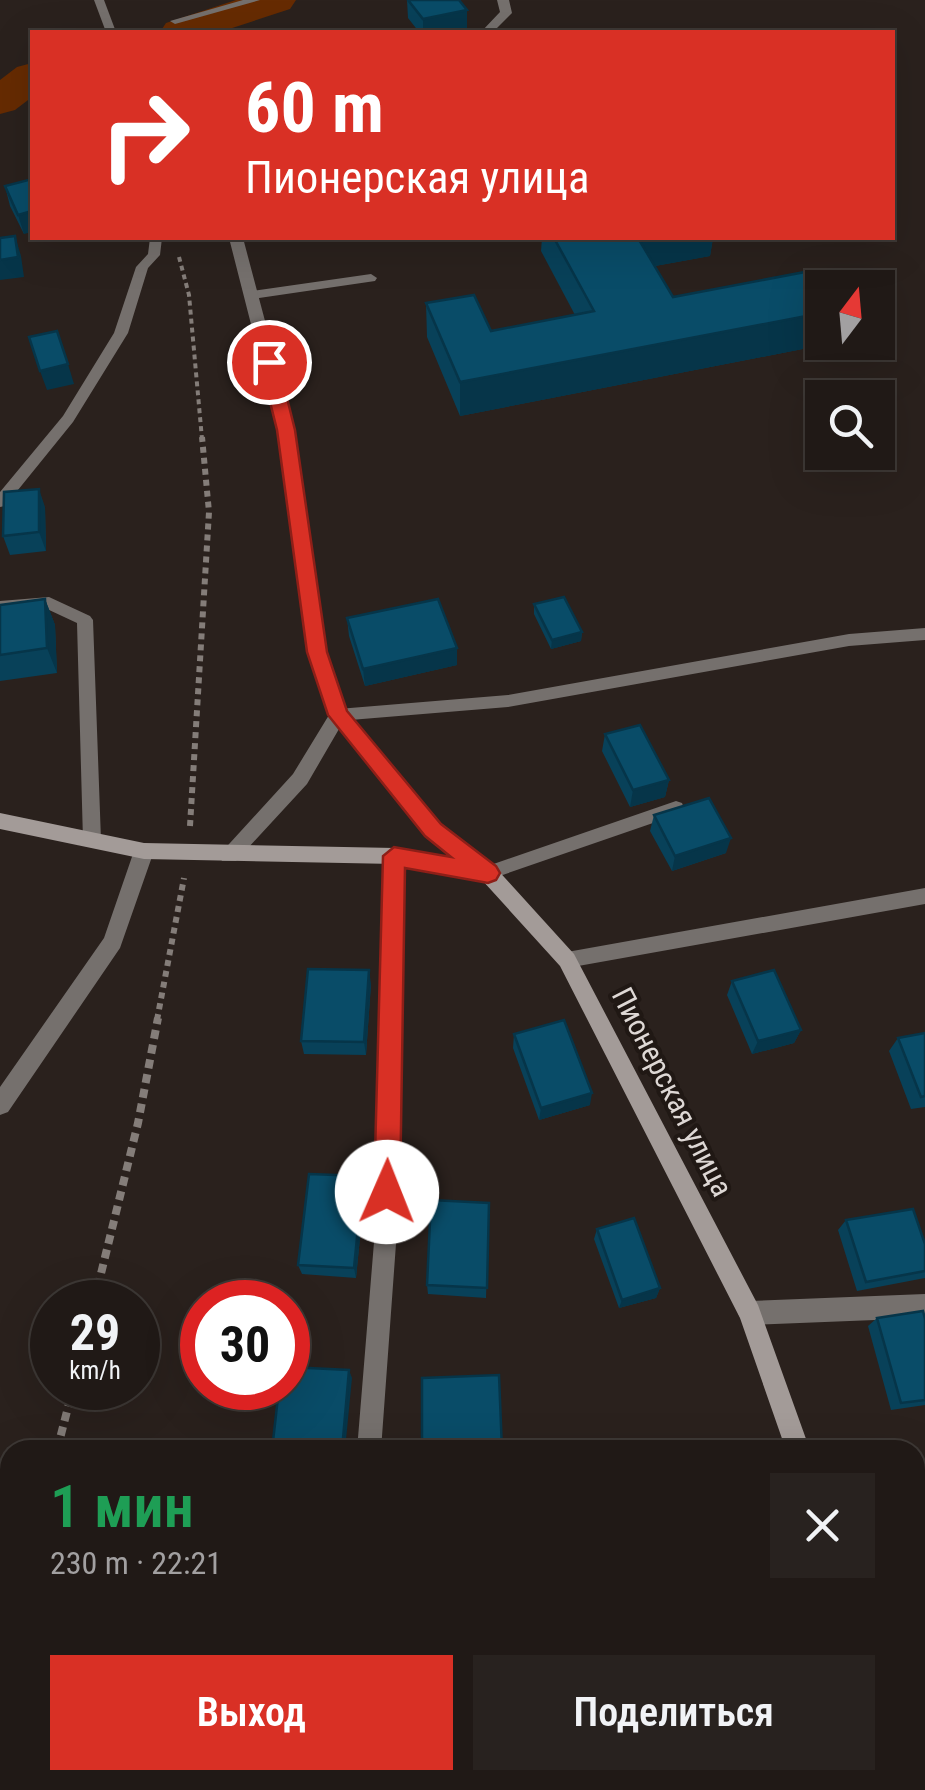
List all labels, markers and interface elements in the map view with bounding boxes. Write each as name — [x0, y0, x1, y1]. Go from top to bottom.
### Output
text: 60 m — [245, 67, 384, 149]
icon: right — [80, 70, 210, 200]
text: Пионерская улица — [245, 151, 590, 204]
north arrow — [805, 270, 895, 360]
map controls — [805, 270, 895, 470]
pin — [227, 320, 312, 405]
icon: arrive — [242, 335, 297, 390]
button: search — [805, 380, 895, 470]
street label: Пионерская улица — [605, 982, 740, 1202]
position arrow — [335, 1140, 439, 1244]
speed limit sign: 30 — [180, 1280, 310, 1410]
text: 29 — [70, 1304, 120, 1362]
text: km/h — [69, 1356, 121, 1385]
text: 1 мин — [50, 1471, 194, 1542]
button: close — [770, 1473, 875, 1578]
text: 230 m · 22:21 — [50, 1544, 222, 1582]
button: Выход — [50, 1655, 453, 1770]
button: Поделиться — [473, 1655, 875, 1770]

